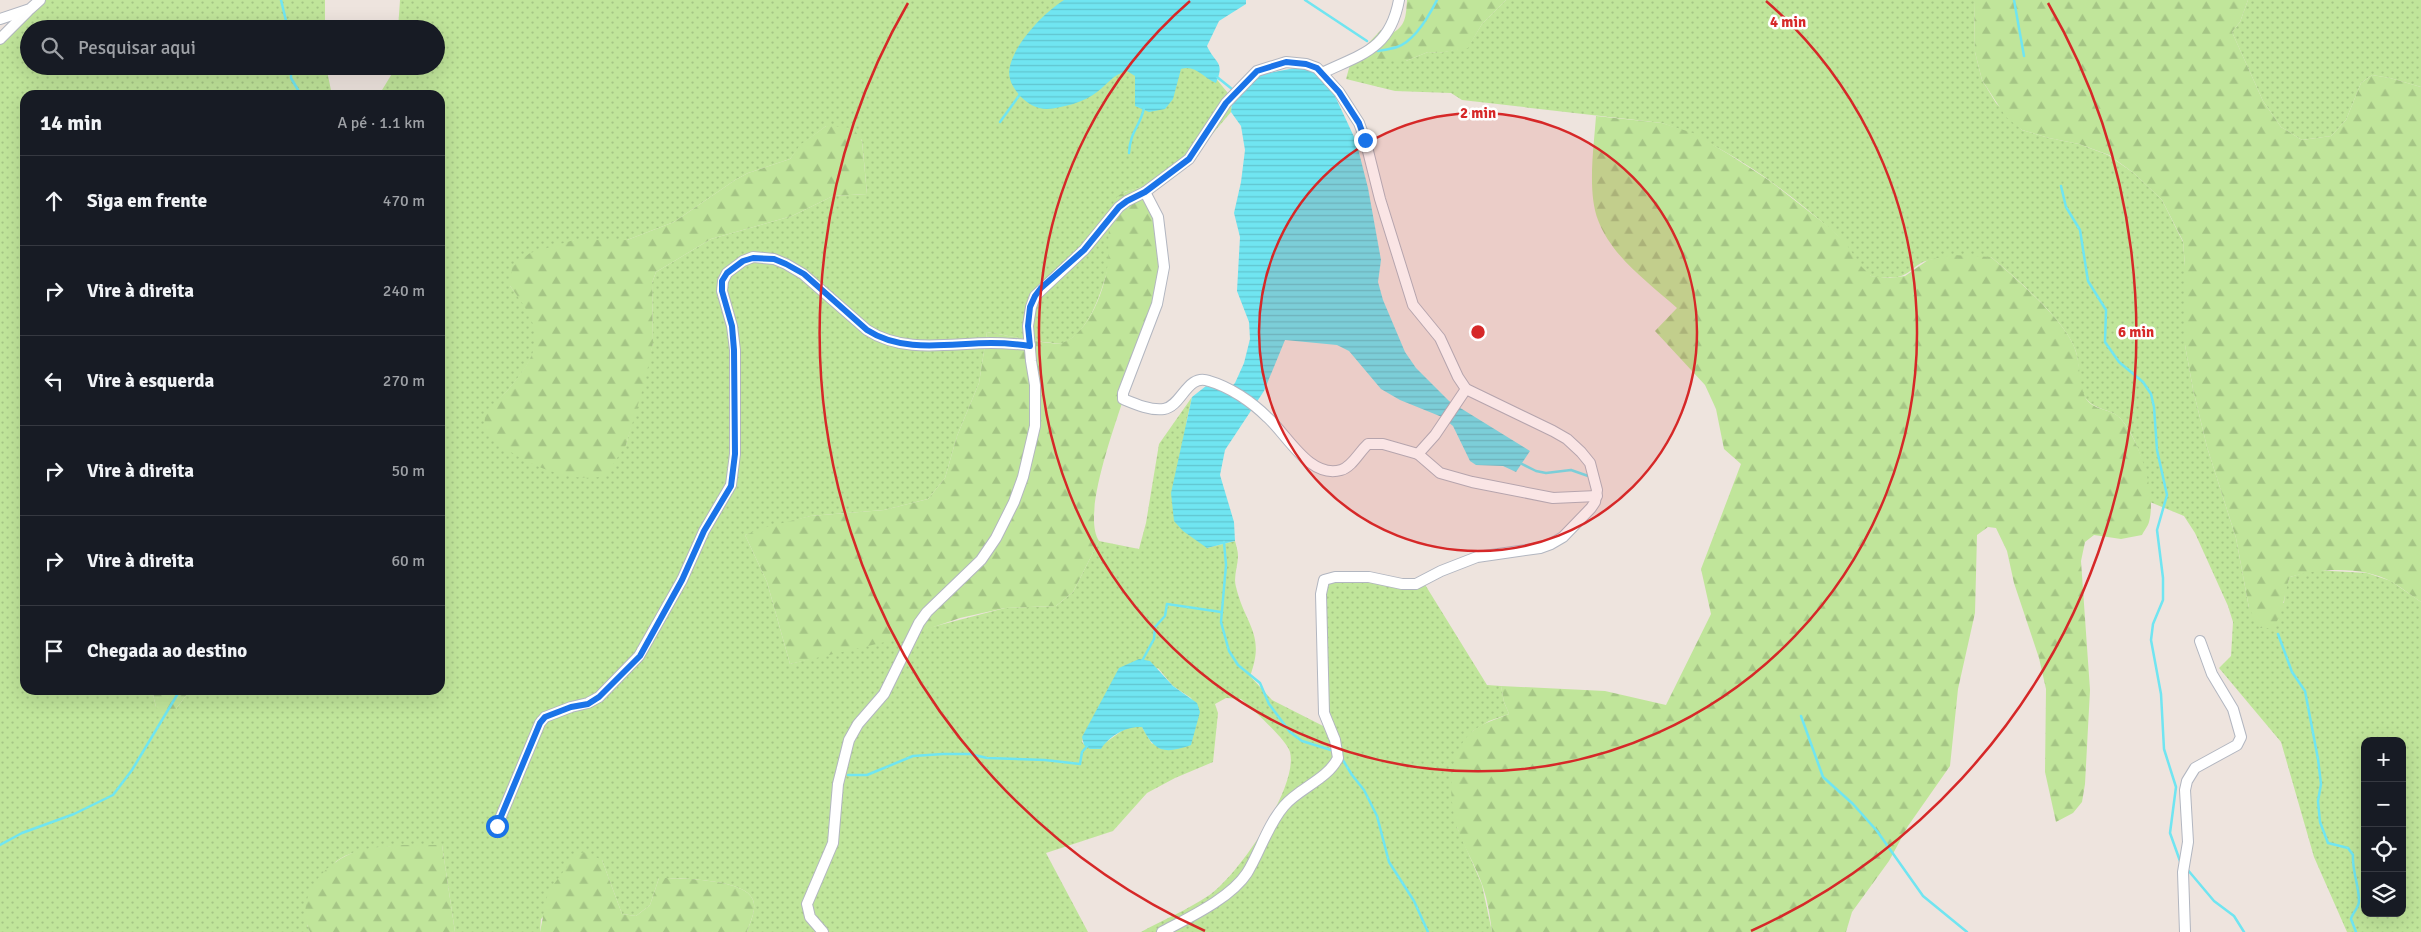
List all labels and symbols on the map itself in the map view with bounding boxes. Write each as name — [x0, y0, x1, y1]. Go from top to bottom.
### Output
text: 4 min — [1770, 13, 1806, 31]
text: 2 min — [1460, 104, 1496, 122]
route end — [1354, 129, 1377, 152]
centre of rings — [1469, 323, 1487, 341]
text: 6 min — [2118, 323, 2154, 341]
route start — [486, 815, 509, 838]

